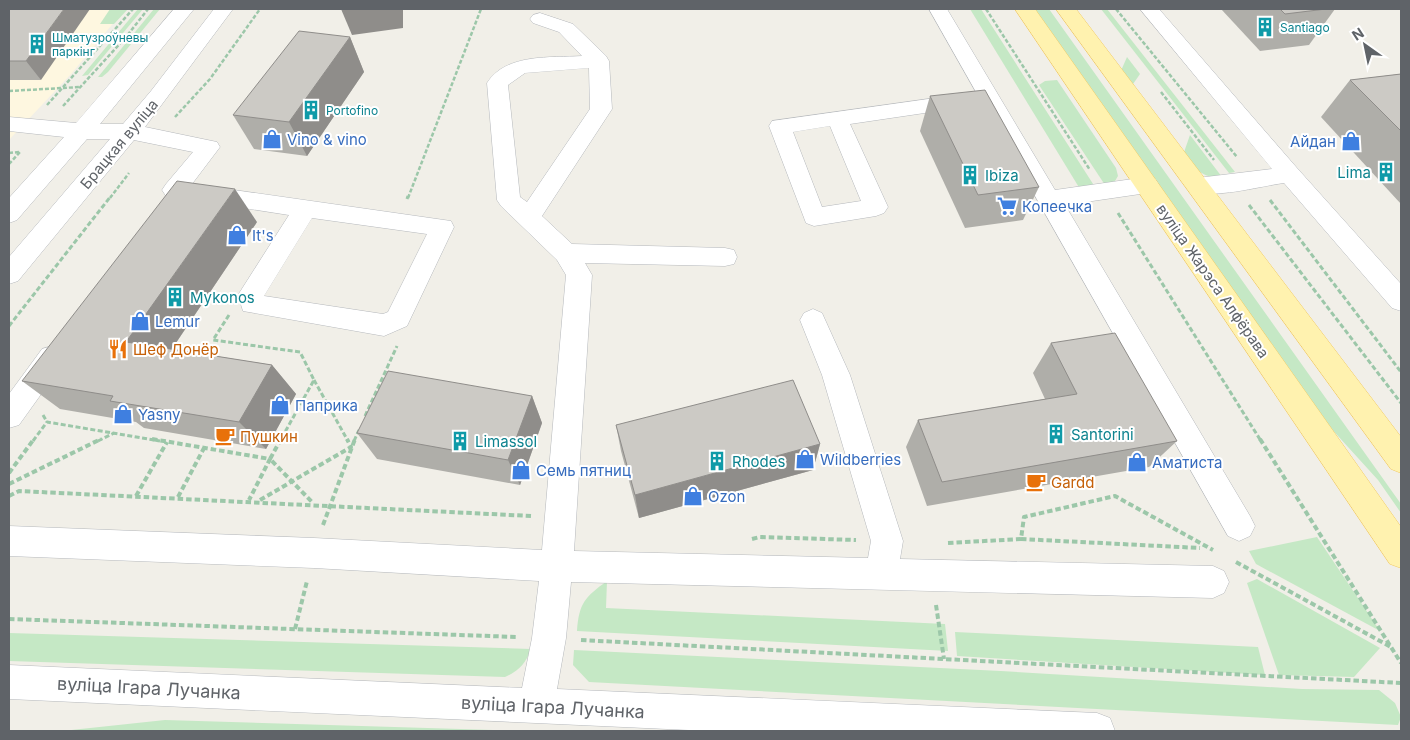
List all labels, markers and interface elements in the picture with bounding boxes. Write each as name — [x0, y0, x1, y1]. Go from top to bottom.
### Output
building icon: Santiago — [1254, 16, 1276, 38]
place label: Santiago — [1280, 20, 1330, 35]
north arrow — [1340, 20, 1390, 70]
text: N — [1349, 24, 1367, 44]
place label: Шматузроўневы паркінг — [52, 30, 148, 59]
building icon: Шматузроўневы паркінг — [26, 33, 48, 55]
street label: Брацкая вуліца — [76, 95, 162, 193]
building icon: Portofino — [300, 99, 322, 121]
place label: Portofino — [326, 103, 378, 118]
shop icon: Vino & vino — [261, 128, 283, 150]
place label: Vino & vino — [287, 130, 367, 149]
shop icon: Айдан — [1340, 130, 1362, 152]
place label: Айдан — [1290, 132, 1336, 151]
building icon: Lima — [1375, 161, 1397, 183]
place label: Lima — [1337, 163, 1371, 182]
building icon: Ibiza — [959, 164, 981, 186]
place label: Ibiza — [985, 166, 1019, 185]
supermarket icon: Копеечка — [996, 195, 1018, 217]
place label: Копеечка — [1022, 197, 1092, 216]
street label: вуліца Жарэса Алфёрава — [1153, 200, 1273, 362]
shop icon: It's — [226, 224, 248, 246]
place label: It's — [252, 226, 274, 245]
building icon: Mykonos — [164, 286, 186, 308]
place label: Mykonos — [190, 288, 255, 307]
shop icon: Lemur — [129, 310, 151, 332]
place label: Lemur — [155, 312, 200, 331]
restaurant icon: Шеф Донёр — [107, 338, 129, 360]
place label: Шеф Донёр — [133, 340, 219, 359]
shop icon: Паприка — [269, 394, 291, 416]
place label: Паприка — [295, 396, 358, 415]
shop icon: Yasny — [112, 403, 134, 425]
place label: Yasny — [138, 405, 181, 424]
building icon: Santorini — [1045, 423, 1067, 445]
cafe icon: Пушкин — [214, 425, 236, 447]
place label: Santorini — [1071, 425, 1134, 444]
place label: Пушкин — [240, 427, 298, 446]
building icon: Limassol — [449, 430, 471, 452]
place label: Limassol — [475, 432, 537, 451]
shop icon: Wildberries — [794, 448, 816, 470]
building icon: Rhodes — [706, 450, 728, 472]
place label: Wildberries — [820, 450, 901, 469]
shop icon: Аматиста — [1126, 451, 1148, 473]
place label: Rhodes — [732, 452, 785, 471]
place label: Аматиста — [1152, 453, 1222, 472]
shop icon: Семь пятниц — [510, 459, 532, 481]
place label: Семь пятниц — [536, 461, 631, 480]
cafe icon: Gardd — [1025, 471, 1047, 493]
place label: Gardd — [1051, 473, 1094, 492]
shop icon: Ozon — [682, 485, 704, 507]
place label: Ozon — [708, 487, 745, 506]
street label: вуліца Ігара Лучанка — [57, 673, 241, 703]
street label: вуліца Ігара Лучанка — [461, 692, 645, 722]

